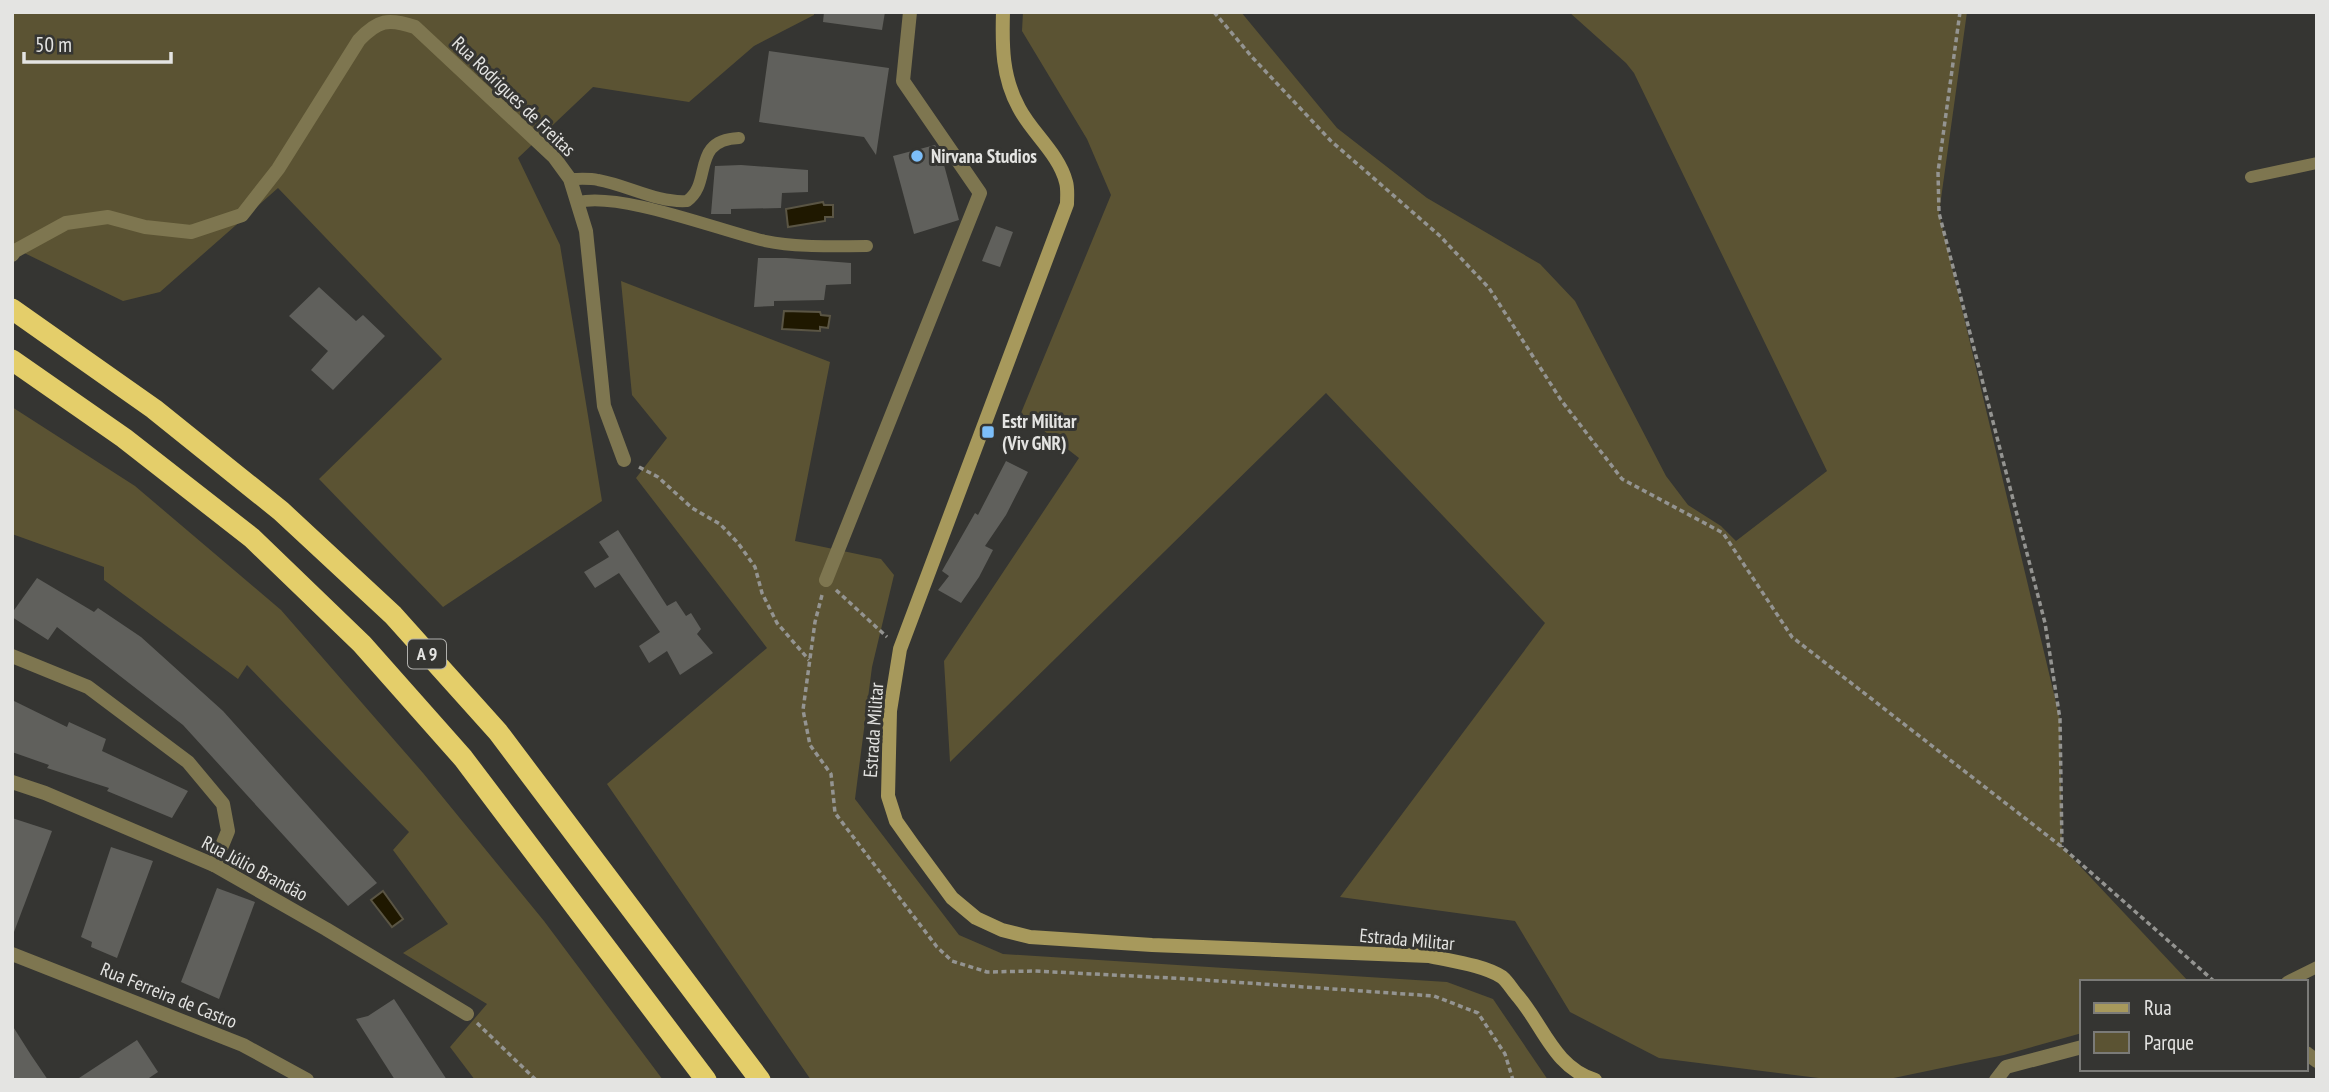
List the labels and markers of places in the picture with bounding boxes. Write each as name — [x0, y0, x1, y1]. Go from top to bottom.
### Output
place label: Nirvana Studios — [931, 144, 1037, 168]
marker: Nirvana Studios — [909, 148, 925, 164]
place label: Estr Militar (Viv GNR) — [1002, 409, 1077, 455]
marker: Estr Militar (Viv GNR) — [980, 424, 996, 440]

